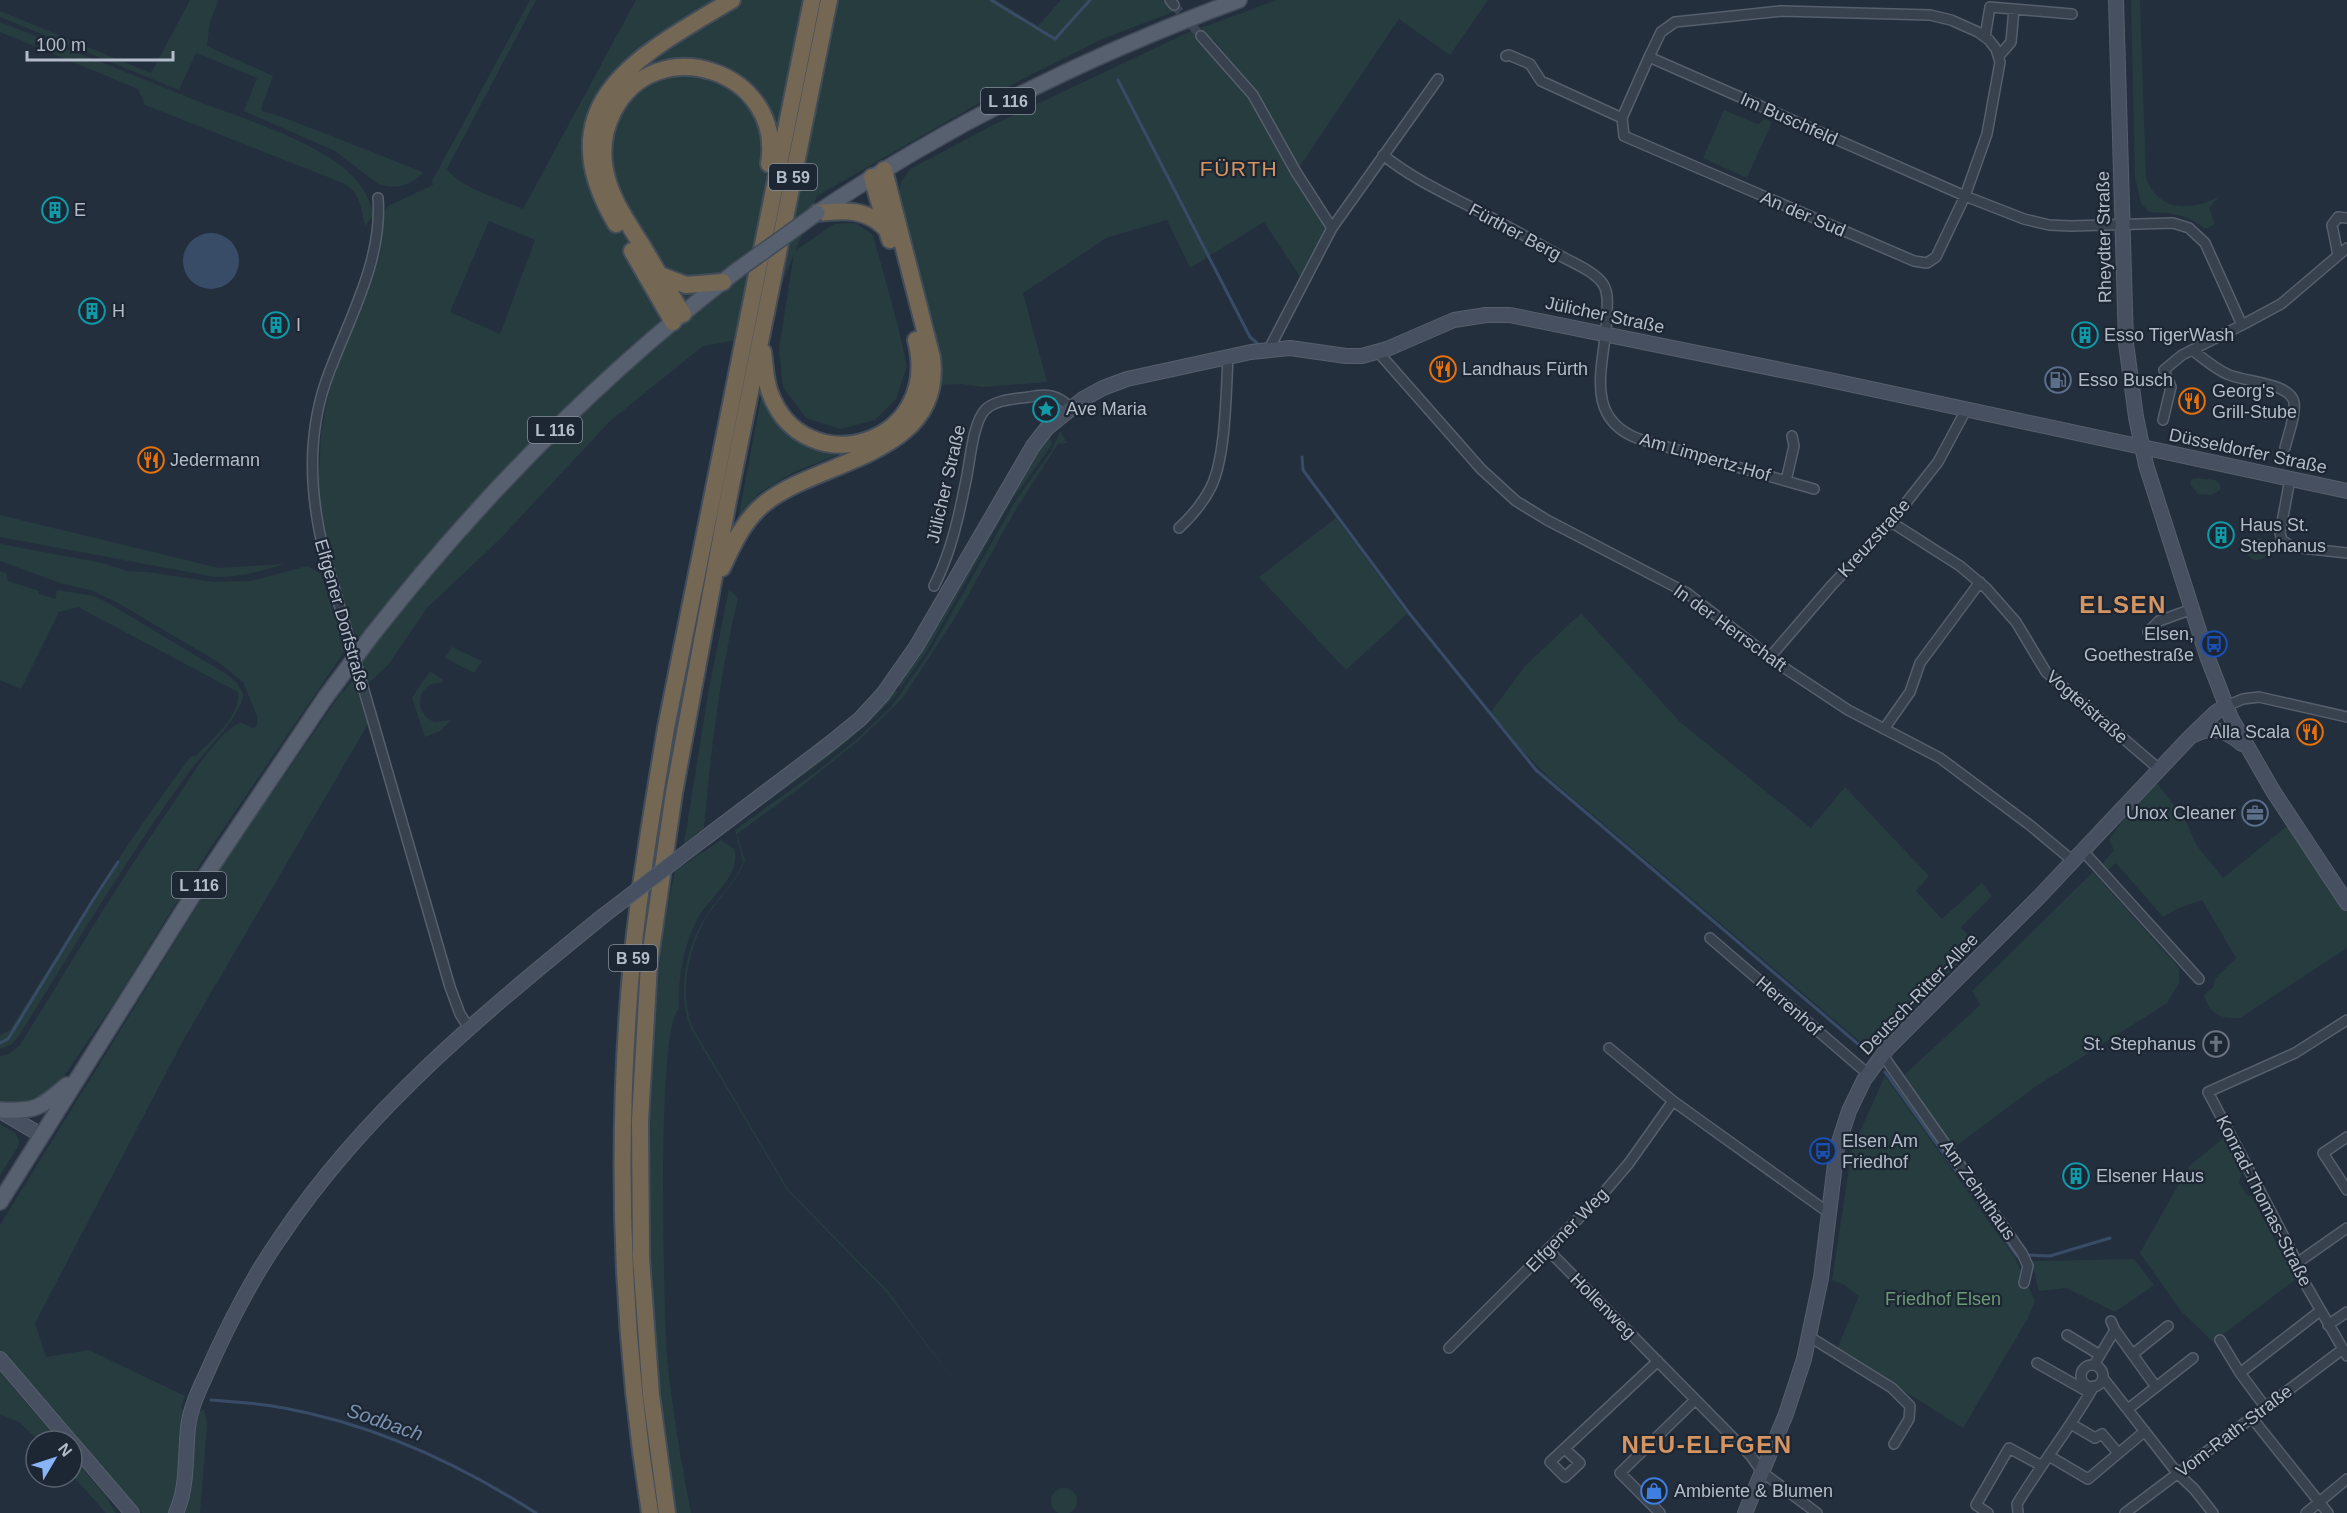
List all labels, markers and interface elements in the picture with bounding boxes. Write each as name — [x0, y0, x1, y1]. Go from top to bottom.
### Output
scale bar — [27, 24, 172, 62]
text: 100 m — [36, 35, 86, 55]
road number: L 116 — [981, 88, 1035, 114]
street label: Im Buschfeld — [1737, 89, 1841, 149]
district label: FÜRTH — [1200, 157, 1278, 180]
road number: B 59 — [769, 164, 817, 190]
street label: Rheydter Straße — [2093, 171, 2115, 303]
street label: An der Sud — [1758, 187, 1848, 241]
building icon: E — [40, 195, 70, 225]
street label: Fürther Berg — [1466, 199, 1564, 265]
place label: E — [74, 200, 86, 220]
street label: Jülicher Straße — [1544, 293, 1666, 337]
building icon: H — [77, 296, 107, 326]
place label: H — [112, 301, 125, 321]
building icon: I — [261, 310, 291, 340]
place label: I — [296, 315, 301, 335]
building icon: Esso TigerWash — [2070, 320, 2100, 350]
place label: Esso TigerWash — [2104, 325, 2234, 345]
restaurant icon: Landhaus Fürth — [1428, 354, 1458, 384]
place label: Landhaus Fürth — [1462, 359, 1588, 379]
fuel station icon: Esso Busch — [2043, 365, 2073, 395]
place label: Esso Busch — [2078, 370, 2173, 390]
place label: Georg's Grill-Stube — [2212, 381, 2297, 422]
restaurant icon: Georg's Grill-Stube — [2177, 386, 2207, 416]
place icon: Ave Maria — [1031, 394, 1061, 424]
place label: Ave Maria — [1066, 399, 1148, 419]
road number: L 116 — [528, 417, 582, 443]
street label: Jülicher Straße — [923, 423, 969, 545]
street label: Düsseldorfer Straße — [2167, 424, 2329, 478]
street label: Am Limpertz-Hof — [1637, 429, 1774, 485]
restaurant icon: Jedermann — [136, 445, 166, 475]
place label: Jedermann — [170, 450, 260, 470]
street label: Kreuzstraße — [1834, 495, 1914, 581]
place label: Haus St. Stephanus — [2240, 515, 2326, 556]
building icon: Haus St. Stephanus — [2206, 520, 2236, 550]
street label: Elfgener Dorfstraße — [311, 537, 373, 693]
street label: In der Herrschaft — [1670, 581, 1790, 675]
district label: ELSEN — [2079, 591, 2167, 618]
place label: Elsen, Goethestraße — [2084, 624, 2194, 665]
bus stop icon: Elsen, Goethestraße — [2199, 629, 2229, 659]
street label: Vogteistraße — [2042, 666, 2132, 748]
restaurant icon: Alla Scala — [2295, 717, 2325, 747]
place label: Alla Scala — [2210, 722, 2291, 742]
office icon: Unox Cleaner — [2240, 798, 2270, 828]
place label: Unox Cleaner — [2126, 803, 2236, 823]
road number: L 116 — [172, 872, 226, 898]
street label: Deutsch-Ritter-Allee — [1856, 929, 1982, 1059]
road number: B 59 — [609, 945, 657, 971]
street label: Herrenhof — [1752, 972, 1827, 1040]
church icon: St. Stephanus — [2201, 1029, 2231, 1059]
place label: St. Stephanus — [2083, 1034, 2196, 1054]
street label: Konrad-Thomas-Straße — [2212, 1112, 2316, 1290]
place label: Elsen Am Friedhof — [1842, 1131, 1918, 1172]
bus stop icon: Elsen Am Friedhof — [1808, 1136, 1838, 1166]
street label: Am Zehnthaus — [1936, 1136, 2020, 1244]
building icon: Elsener Haus — [2061, 1161, 2091, 1191]
place label: Elsener Haus — [2096, 1166, 2204, 1186]
street label: Elfgener Weg — [1522, 1184, 1612, 1276]
street label: Hollenweg — [1566, 1269, 1640, 1343]
park label: Friedhof Elsen — [1885, 1289, 2001, 1309]
street label: Vom-Rath-Straße — [2172, 1381, 2296, 1481]
water label: Sodbach — [344, 1399, 426, 1445]
north arrow — [24, 1429, 84, 1489]
district label: NEU-ELFGEN — [1622, 1431, 1793, 1458]
text: N — [55, 1440, 76, 1460]
shop icon: Ambiente & Blumen — [1639, 1476, 1669, 1506]
place label: Ambiente & Blumen — [1674, 1481, 1833, 1501]

